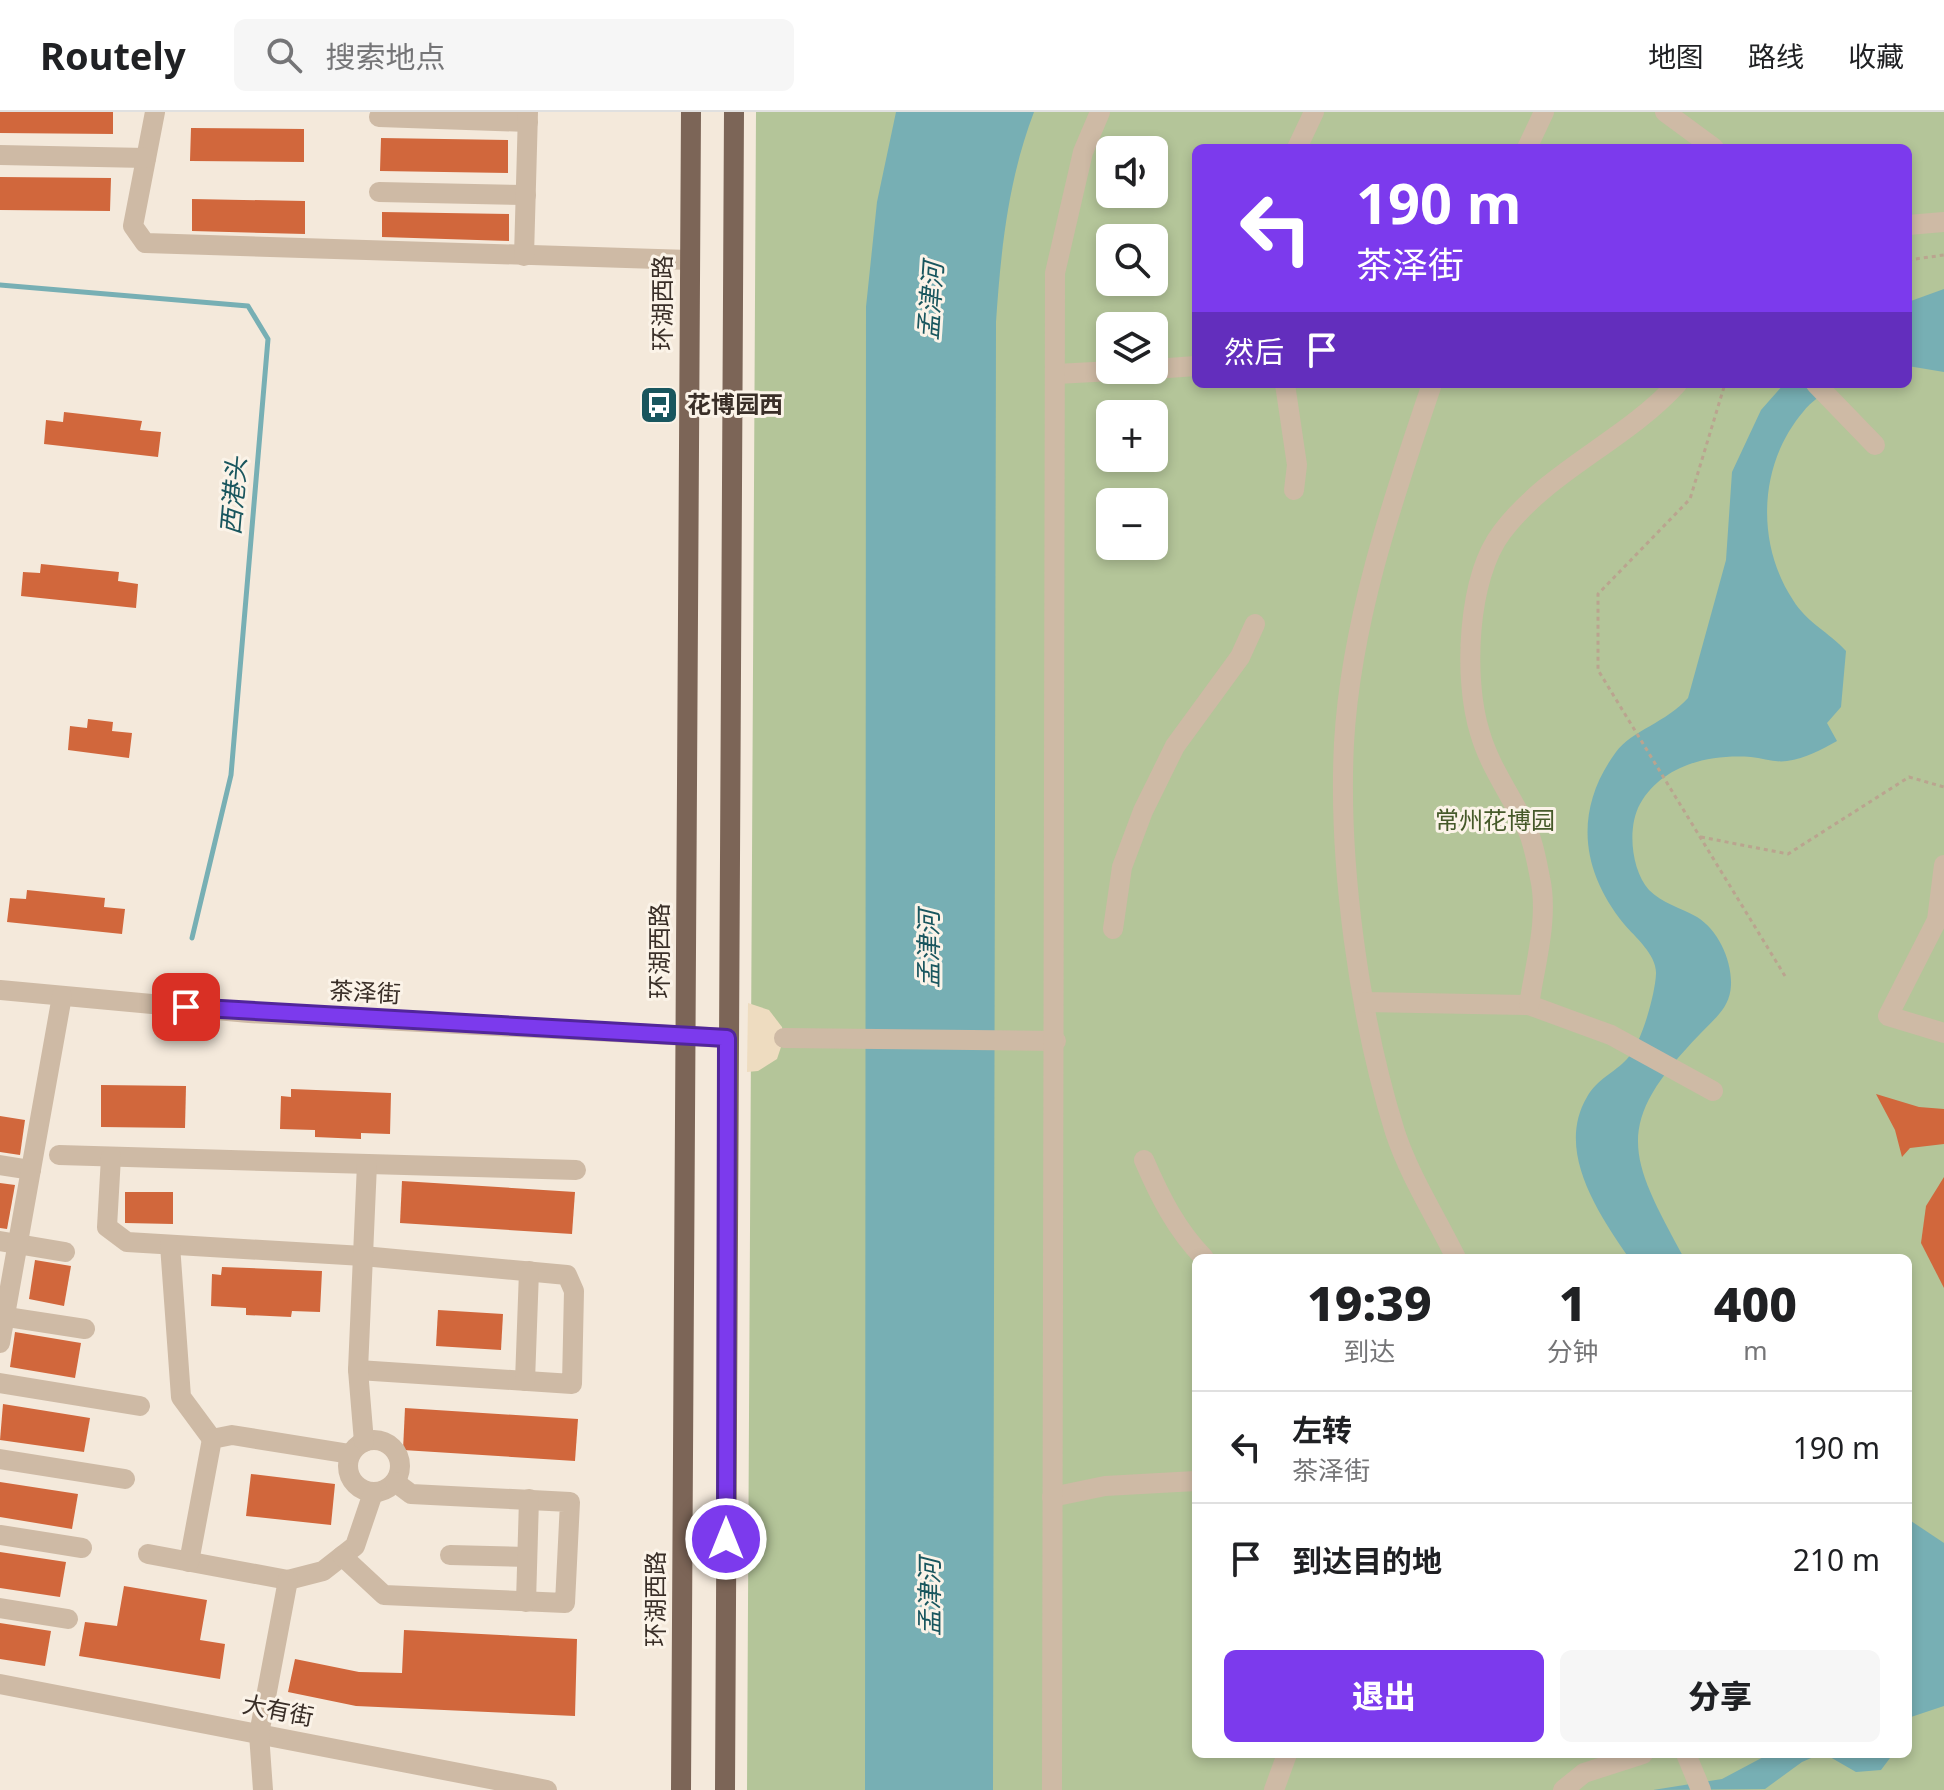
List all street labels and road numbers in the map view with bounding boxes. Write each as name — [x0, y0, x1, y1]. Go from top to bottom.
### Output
street label: 环湖西路 — [645, 255, 678, 351]
street label: 环湖西路 — [642, 903, 675, 999]
street label: 茶泽街 — [328, 973, 402, 1010]
street label: 环湖西路 — [638, 1551, 671, 1647]
street label: 大有街 — [240, 1686, 317, 1733]

